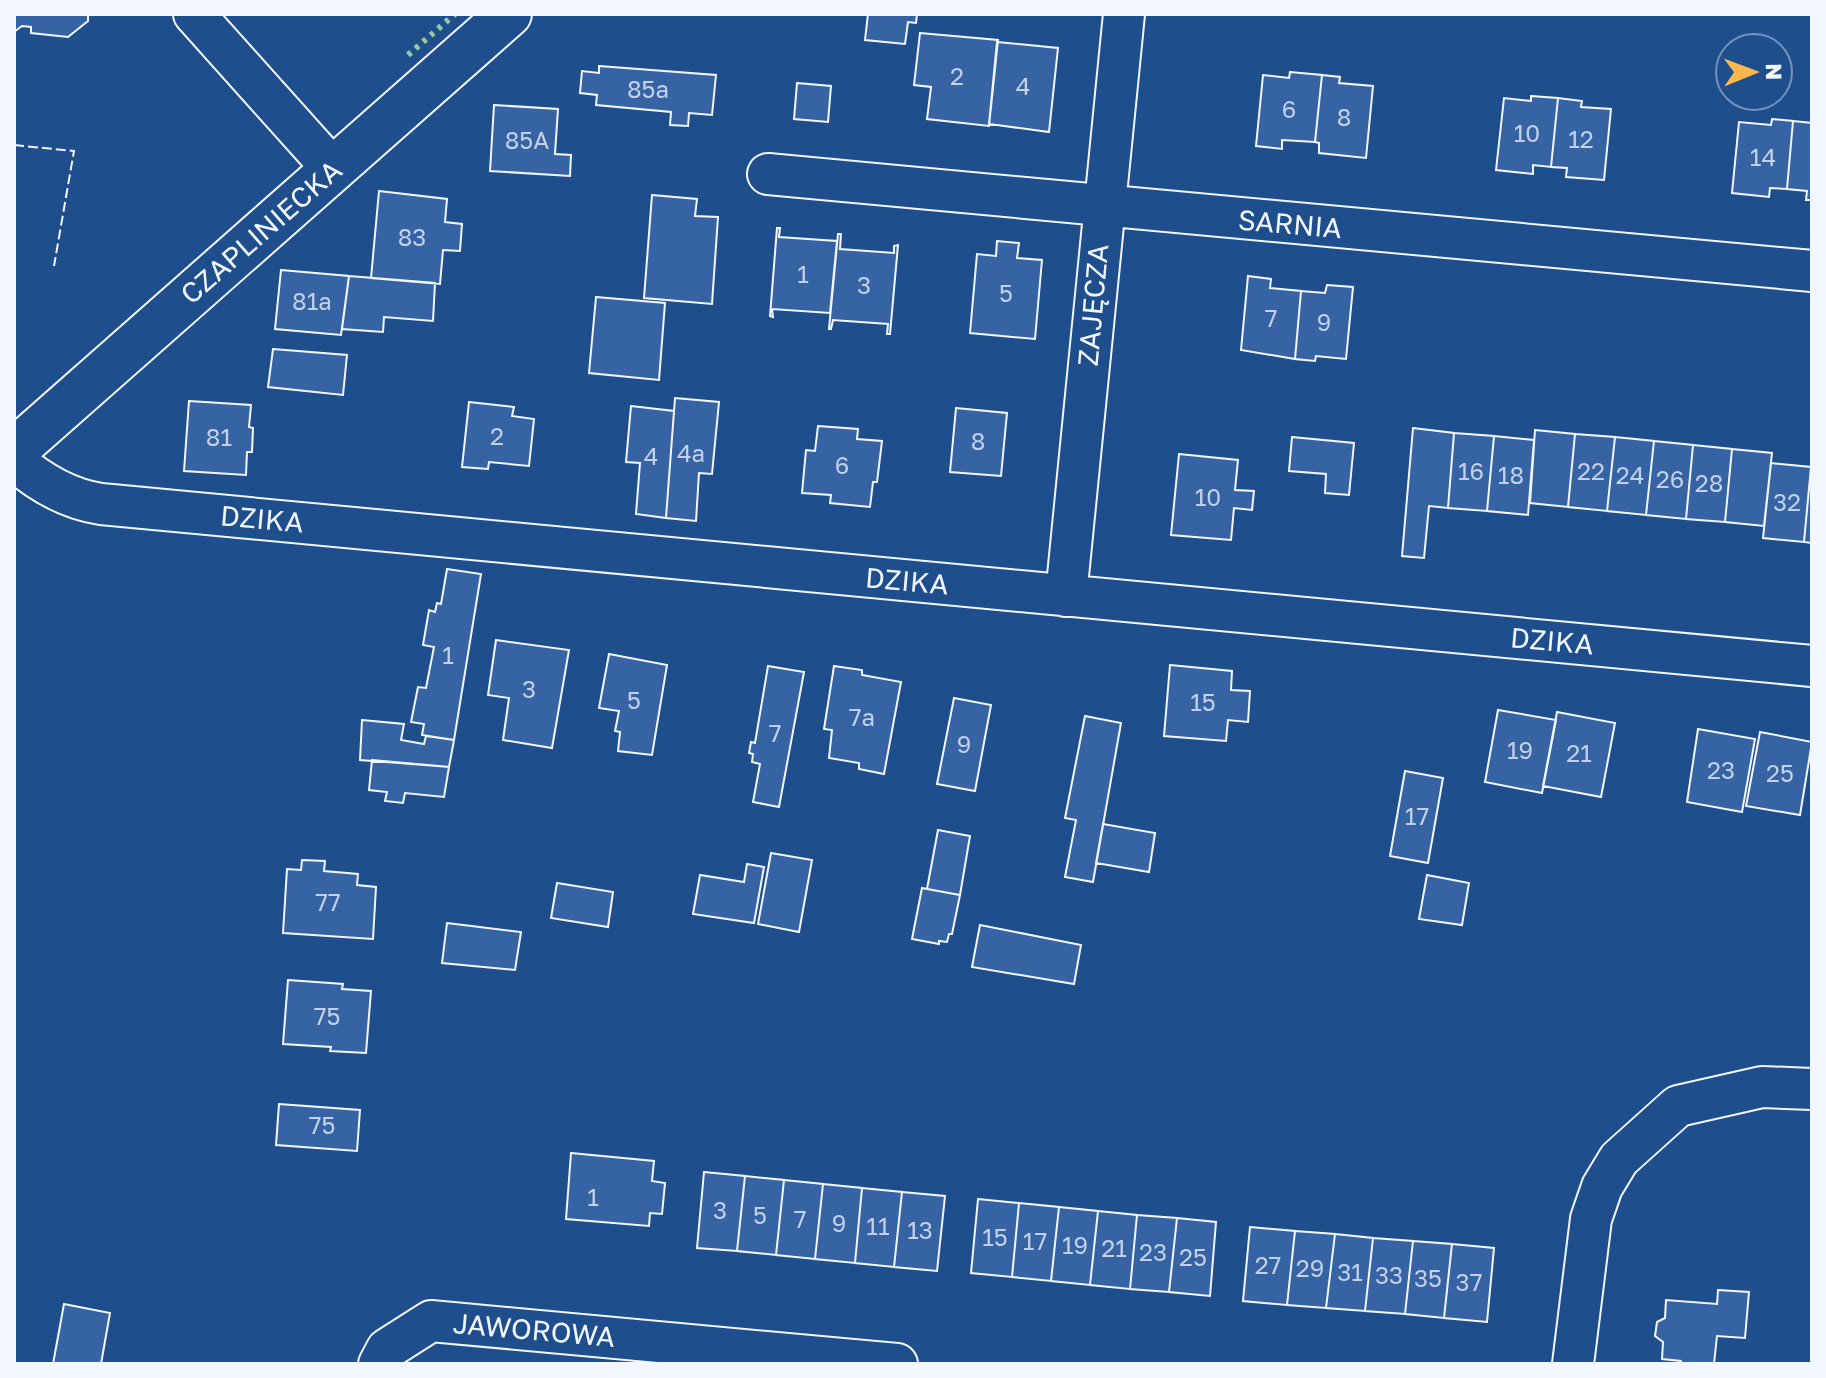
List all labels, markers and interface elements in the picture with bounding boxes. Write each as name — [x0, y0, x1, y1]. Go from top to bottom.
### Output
north arrow — [1714, 32, 1794, 112]
house number: 2 — [950, 61, 964, 90]
text: N — [1761, 63, 1788, 80]
house number: 4 — [1016, 71, 1030, 100]
house number: 85a — [627, 74, 669, 103]
house number: 6 — [1282, 94, 1296, 123]
house number: 8 — [1337, 102, 1351, 131]
house number: 10 — [1514, 118, 1540, 147]
house number: 12 — [1568, 124, 1594, 153]
house number: 85A — [505, 125, 549, 154]
house number: 14 — [1750, 142, 1776, 171]
street label: CZAPLINIECKA — [174, 153, 348, 310]
street label: SARNIA — [1237, 203, 1344, 245]
house number: 83 — [398, 222, 426, 251]
street label: ZAJĘCZA — [1071, 242, 1114, 367]
house number: 1 — [797, 259, 809, 288]
house number: 3 — [857, 270, 871, 299]
house number: 5 — [999, 278, 1013, 307]
house number: 81a — [292, 286, 332, 315]
house number: 7 — [1265, 303, 1277, 332]
house number: 9 — [1317, 307, 1331, 336]
house number: 2 — [490, 421, 504, 450]
house number: 81 — [206, 422, 232, 451]
house number: 8 — [971, 426, 985, 455]
house number: 4a — [677, 438, 705, 467]
house number: 4 — [644, 441, 658, 470]
house number: 6 — [835, 450, 849, 479]
house number: 16 — [1458, 456, 1484, 485]
house number: 22 — [1577, 456, 1605, 485]
house number: 18 — [1498, 460, 1524, 489]
house number: 24 — [1616, 460, 1644, 489]
house number: 26 — [1656, 464, 1684, 493]
house number: 28 — [1695, 468, 1723, 497]
house number: 10 — [1195, 482, 1221, 511]
house number: 32 — [1773, 487, 1801, 516]
street label: DZIKA — [219, 498, 305, 539]
street label: DZIKA — [864, 560, 950, 601]
street label: DZIKA — [1509, 620, 1595, 661]
house number: 1 — [442, 640, 454, 669]
house number: 3 — [522, 674, 536, 703]
house number: 5 — [627, 685, 641, 714]
house number: 15 — [1190, 687, 1216, 716]
house number: 7a — [849, 702, 875, 731]
house number: 7 — [769, 718, 781, 747]
house number: 9 — [957, 729, 971, 758]
house number: 19 — [1507, 735, 1533, 764]
house number: 21 — [1566, 738, 1592, 767]
house number: 23 — [1707, 755, 1735, 784]
house number: 25 — [1766, 758, 1794, 787]
house number: 17 — [1405, 801, 1429, 830]
house number: 77 — [315, 887, 341, 916]
house number: 75 — [314, 1001, 340, 1030]
house number: 75 — [309, 1110, 335, 1139]
house number: 1 — [587, 1182, 599, 1211]
house number: 3 — [713, 1195, 727, 1224]
house number: 5 — [753, 1200, 767, 1229]
house number: 7 — [794, 1204, 806, 1233]
house number: 9 — [832, 1208, 846, 1237]
house number: 11 — [866, 1211, 890, 1240]
house number: 13 — [907, 1215, 933, 1244]
house number: 15 — [982, 1222, 1008, 1251]
house number: 17 — [1023, 1226, 1047, 1255]
house number: 19 — [1062, 1230, 1088, 1259]
house number: 21 — [1101, 1233, 1127, 1262]
house number: 23 — [1139, 1237, 1167, 1266]
house number: 25 — [1179, 1242, 1207, 1271]
house number: 27 — [1255, 1250, 1281, 1279]
house number: 29 — [1296, 1253, 1324, 1282]
house number: 31 — [1337, 1257, 1363, 1286]
house number: 33 — [1375, 1260, 1403, 1289]
house number: 35 — [1414, 1263, 1442, 1292]
house number: 37 — [1456, 1267, 1482, 1296]
street label: JAWOROWA — [452, 1306, 617, 1353]

